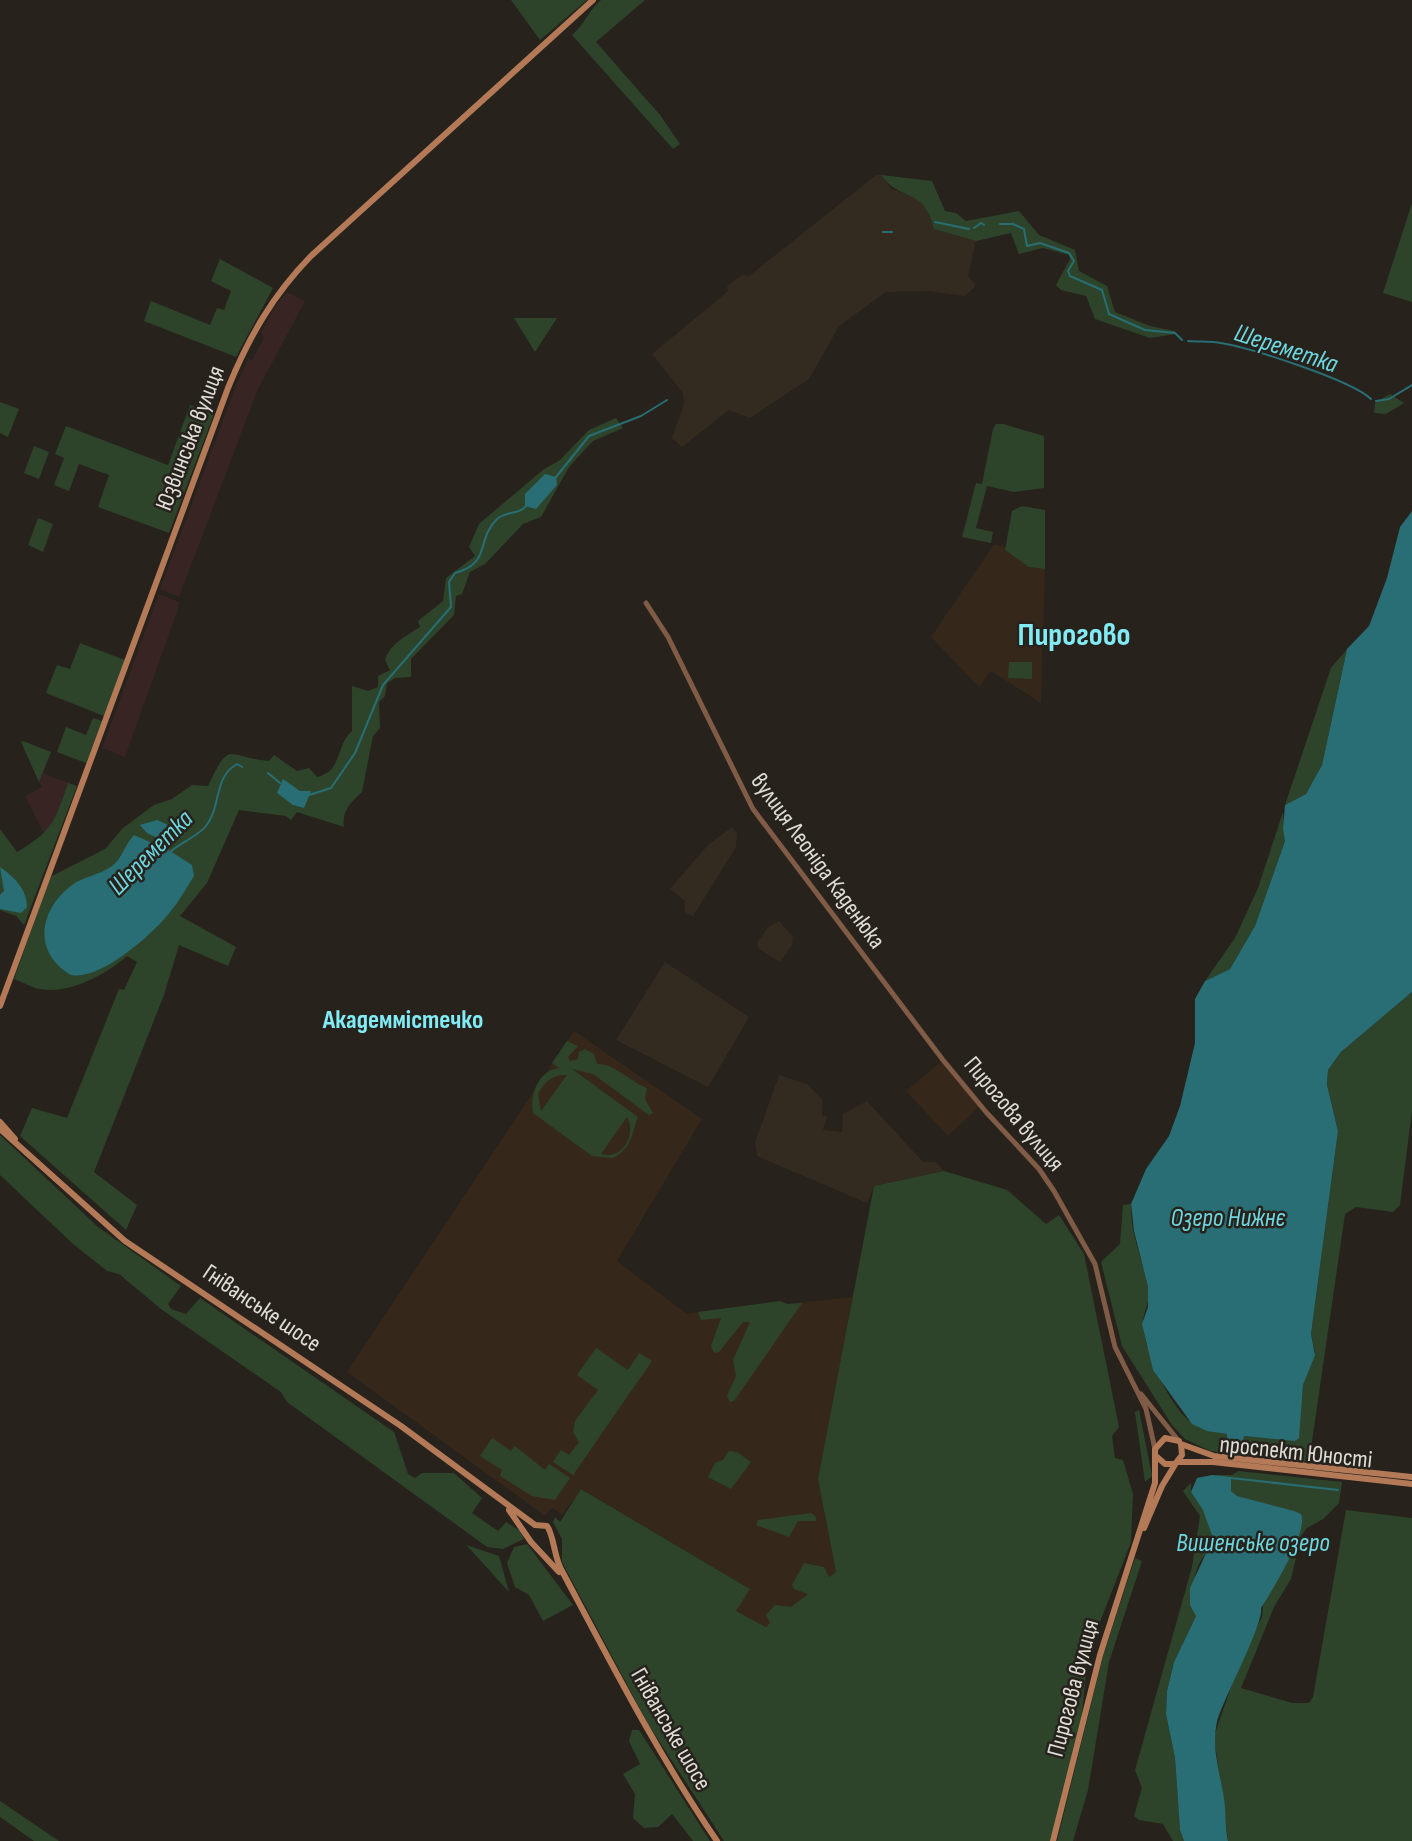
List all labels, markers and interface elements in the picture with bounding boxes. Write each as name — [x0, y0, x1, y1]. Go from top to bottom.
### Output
water label: Шереметка — [1230, 318, 1342, 380]
street label: Юзвинська вулиця — [149, 361, 231, 515]
district label: Пирогово — [1017, 616, 1131, 655]
street label: вулиця Леоніда Каденюка — [745, 768, 891, 954]
water label: Шереметка — [102, 804, 200, 902]
district label: Академмістечко — [322, 1005, 483, 1036]
street label: Пирогова вулиця — [958, 1051, 1070, 1177]
water label: Озеро Нижнє — [1170, 1203, 1286, 1234]
street label: Гніванське шосе — [197, 1258, 327, 1358]
street label: проспект Юності — [1218, 1430, 1374, 1474]
water label: Вишенське озеро — [1176, 1528, 1330, 1559]
street label: Пирогова вулиця — [1041, 1616, 1105, 1760]
street label: Гніванське шосе — [624, 1663, 718, 1795]

